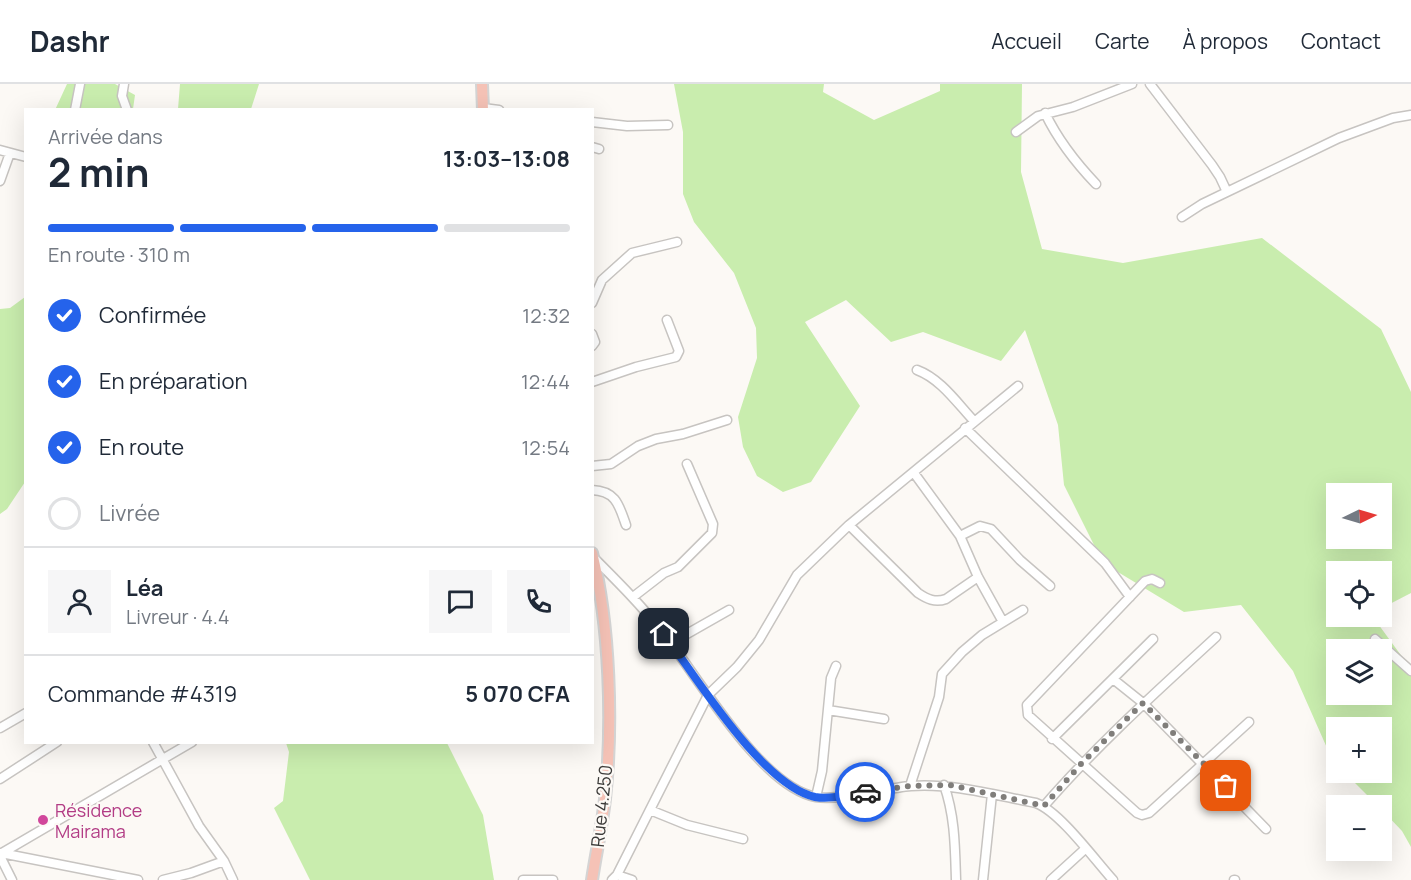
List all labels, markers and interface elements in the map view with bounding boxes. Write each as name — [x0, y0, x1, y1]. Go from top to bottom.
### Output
text: Dashr — [30, 22, 110, 60]
text: Accueil — [991, 27, 1062, 55]
text: Carte — [1095, 27, 1149, 55]
text: À propos — [1182, 27, 1268, 55]
text: Contact — [1301, 27, 1381, 55]
text: Arrivée dans — [48, 123, 163, 150]
text: 13:03–13:08 — [443, 144, 570, 174]
text: 2 min — [48, 145, 149, 199]
text: En route · 310 m — [48, 241, 190, 268]
icon: check — [48, 299, 81, 332]
text: Confirmée — [99, 300, 206, 330]
text: 12:32 — [522, 302, 570, 329]
icon: check — [48, 365, 81, 398]
text: En préparation — [99, 366, 247, 396]
text: 12:44 — [521, 368, 570, 395]
icon: check — [48, 431, 81, 464]
text: En route — [99, 432, 184, 462]
text: 12:54 — [521, 434, 570, 461]
north arrow — [1326, 483, 1392, 549]
map controls — [1326, 483, 1392, 861]
text: Livrée — [99, 498, 160, 528]
button: locate — [1326, 561, 1392, 627]
button: person — [48, 570, 111, 633]
button: chat — [429, 570, 492, 633]
button: phone — [507, 570, 570, 633]
text: Léa — [126, 573, 163, 603]
text: Livreur · 4.4 — [126, 603, 230, 630]
pin — [638, 608, 689, 659]
icon: home — [647, 617, 680, 650]
button: layers — [1326, 639, 1392, 705]
text: Commande #4319 — [48, 679, 237, 709]
text: 5 070 CFA — [465, 679, 570, 709]
button: + — [1326, 717, 1392, 783]
pin — [1200, 760, 1251, 811]
courier — [835, 762, 895, 822]
street label: Rue 4.250 — [585, 764, 617, 848]
icon: bag — [1209, 769, 1242, 802]
icon: car — [849, 776, 882, 809]
button: − — [1326, 795, 1392, 861]
place label: Résidence Mairama — [55, 798, 142, 843]
marker: Résidence Mairama — [36, 813, 50, 827]

